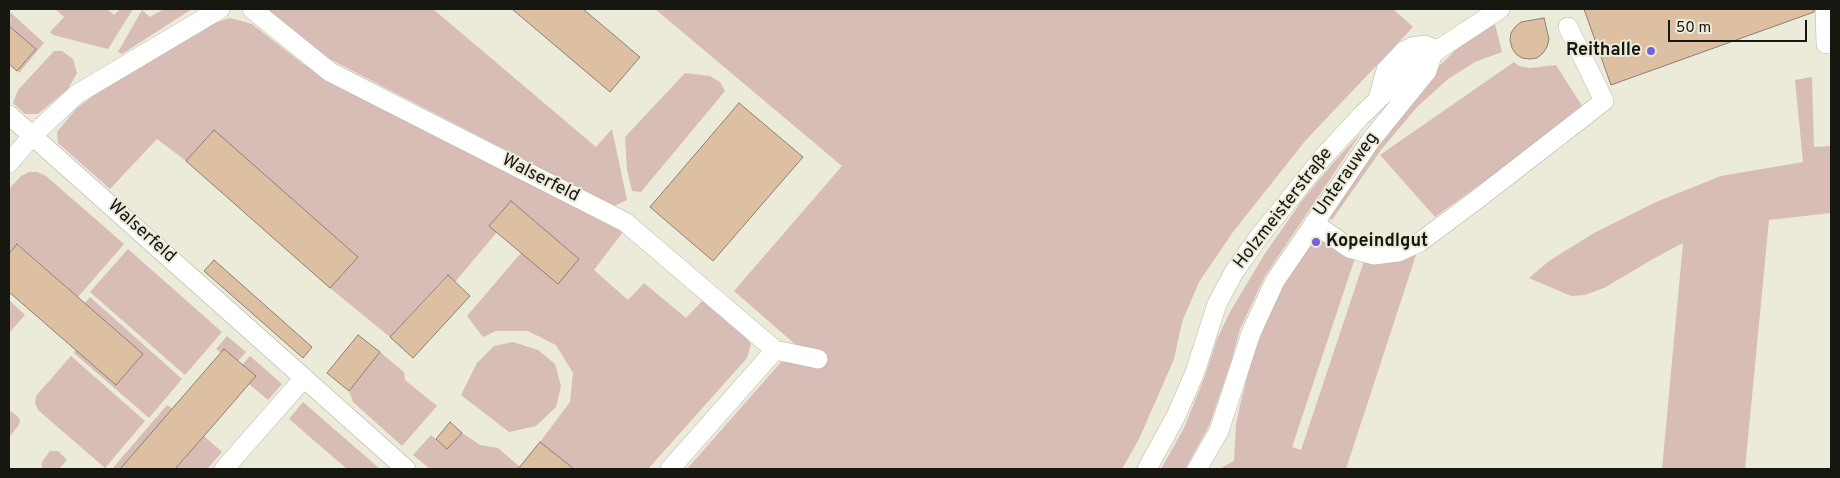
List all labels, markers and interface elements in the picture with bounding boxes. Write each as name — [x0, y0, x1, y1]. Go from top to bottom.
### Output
scale bar — [1670, 10, 1809, 42]
text: 50 m — [1676, 19, 1711, 38]
place label: Reithalle — [1566, 40, 1641, 62]
marker: Reithalle — [1645, 45, 1657, 57]
street label: Unterauweg — [1310, 129, 1384, 221]
street label: Holzmeisterstraße — [1230, 144, 1338, 274]
street label: Walserfeld — [498, 150, 582, 208]
street label: Walserfeld — [102, 196, 180, 268]
place label: Kopeindlgut — [1326, 231, 1428, 253]
marker: Kopeindlgut — [1310, 236, 1322, 248]

